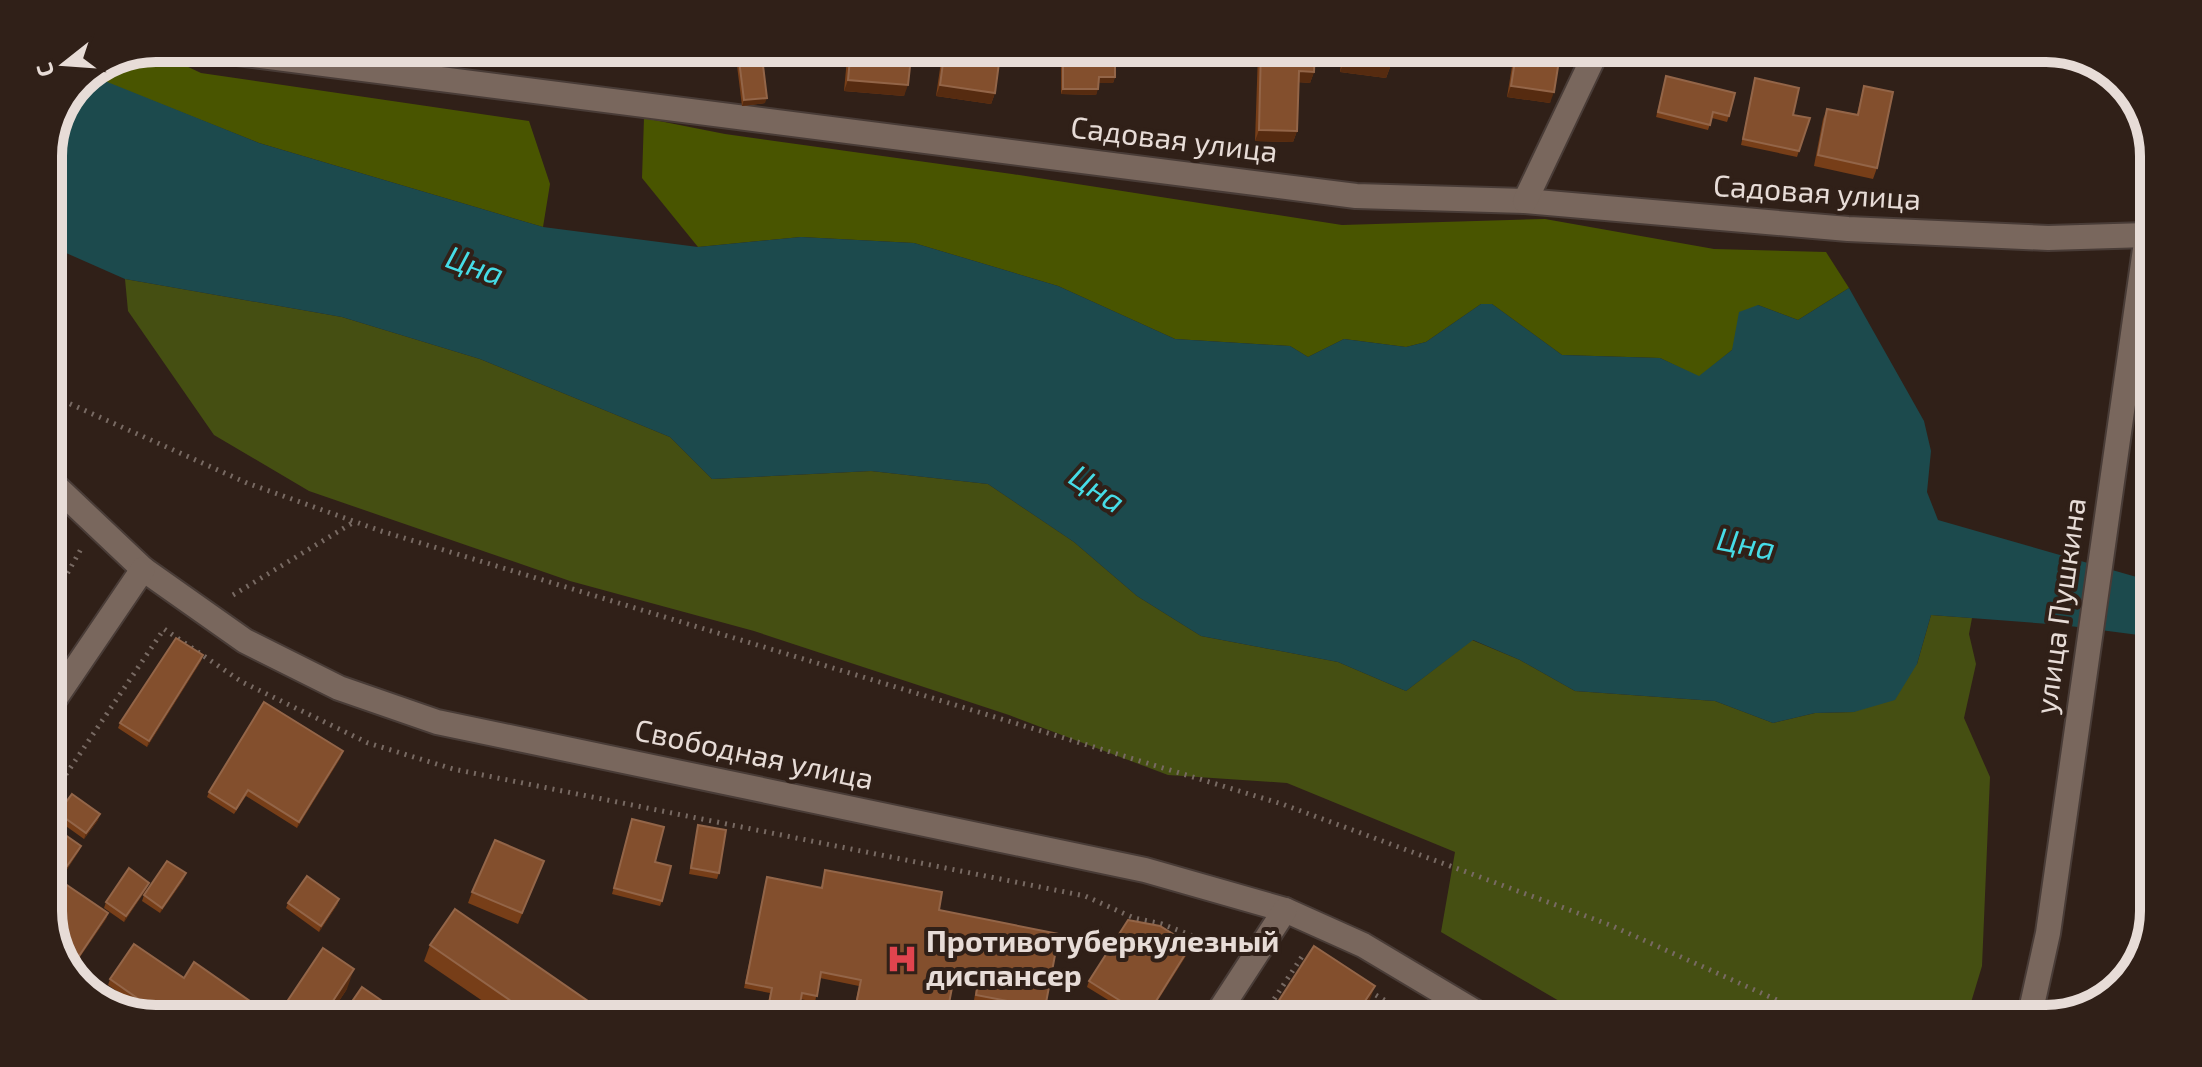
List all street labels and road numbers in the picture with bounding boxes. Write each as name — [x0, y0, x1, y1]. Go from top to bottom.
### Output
street label: Садовая улица — [1069, 107, 1280, 170]
street label: Садовая улица — [1712, 166, 1922, 217]
street label: улица Пушкина — [2026, 495, 2093, 717]
street label: Свободная улица — [632, 710, 877, 797]

